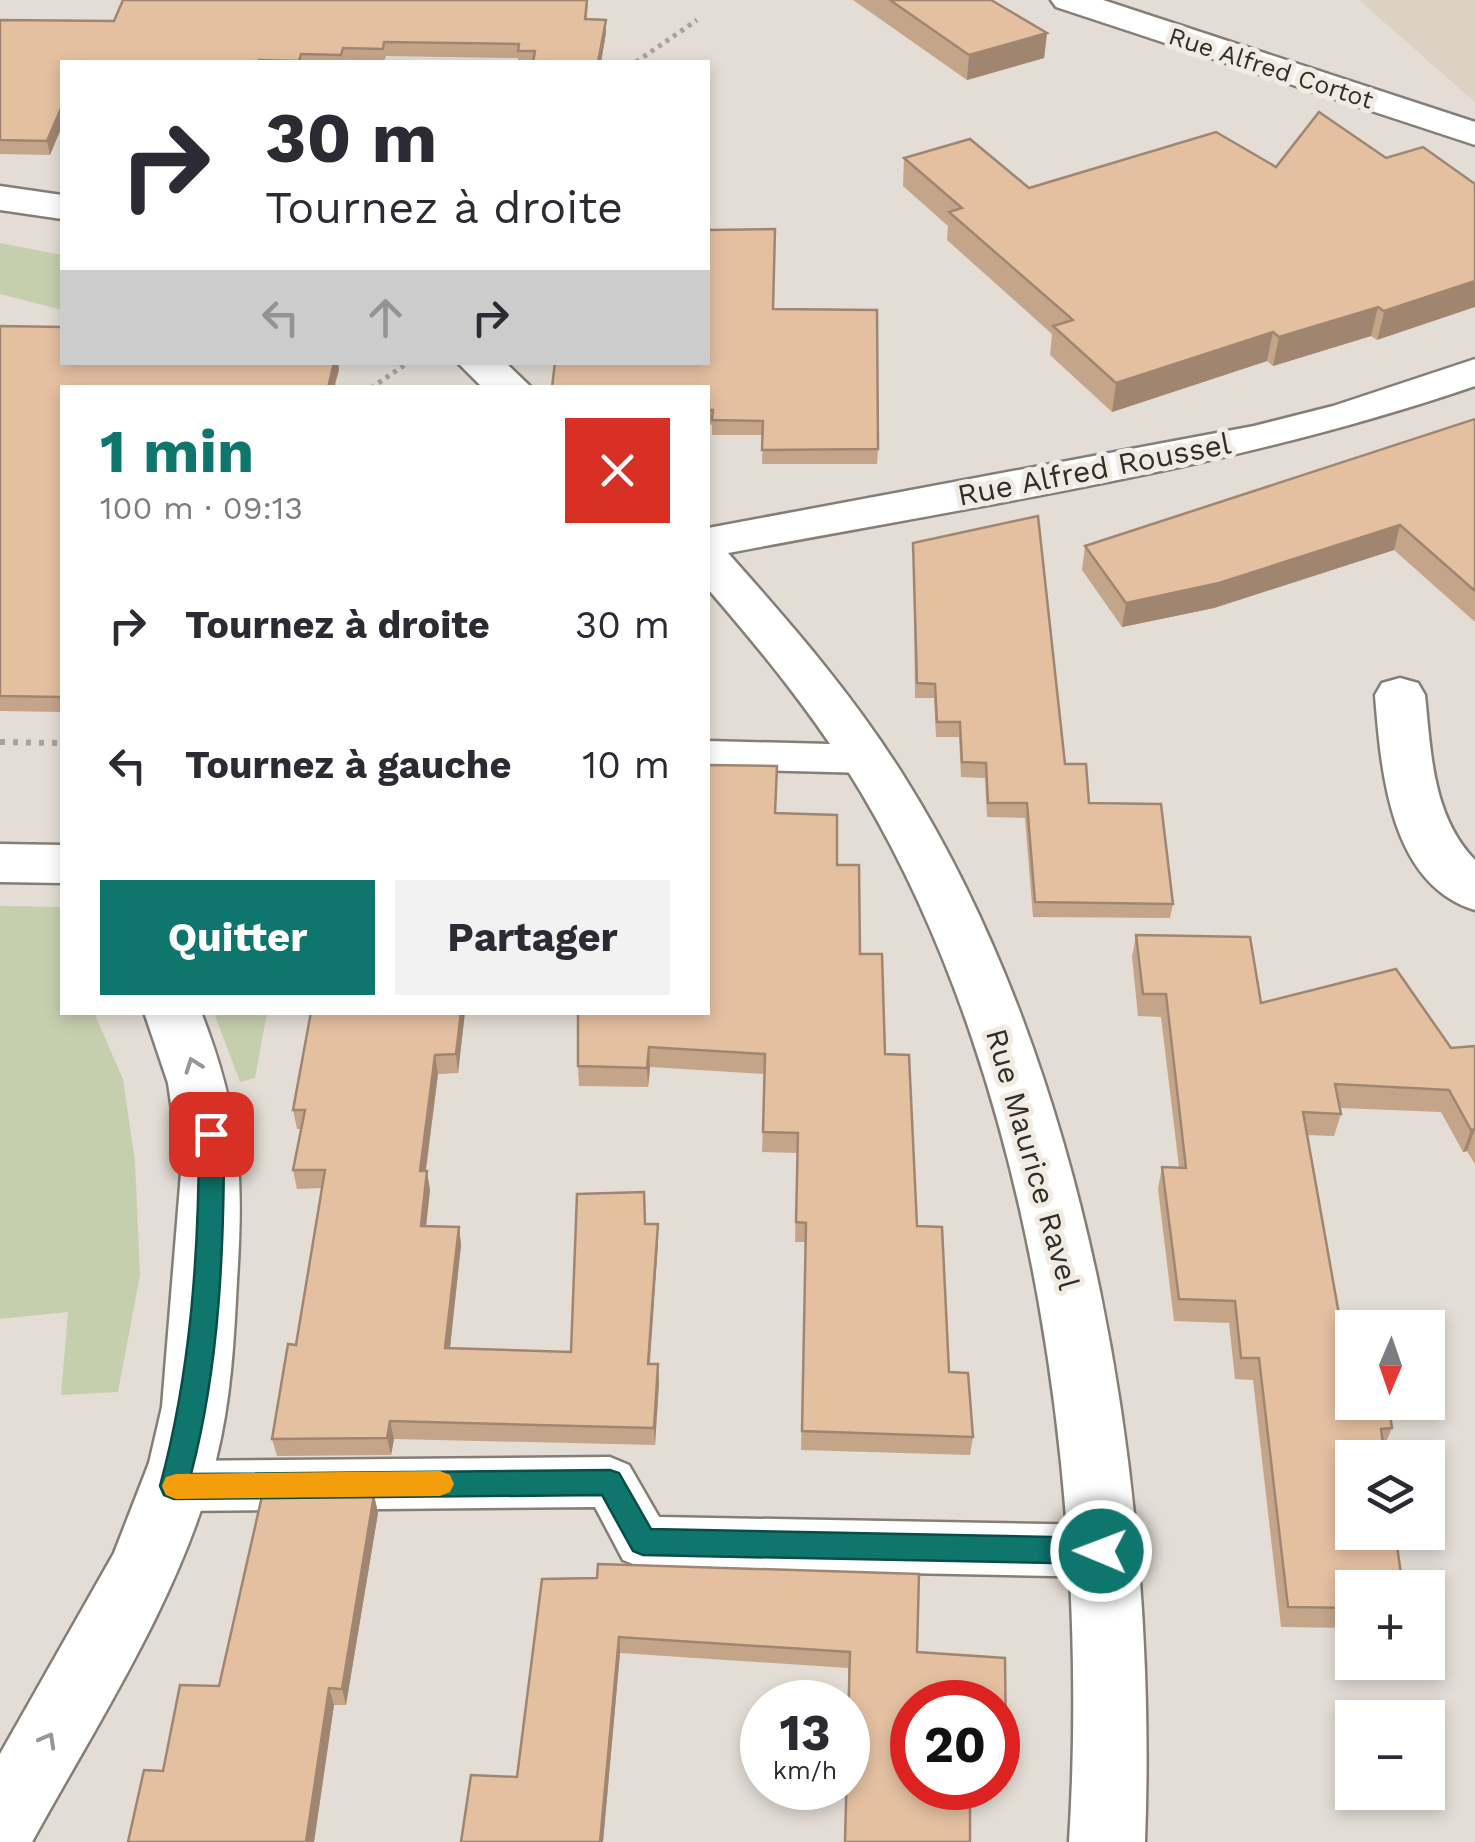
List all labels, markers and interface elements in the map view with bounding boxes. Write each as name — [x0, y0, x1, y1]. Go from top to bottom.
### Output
street label: Rue Alfred Cortot — [1165, 21, 1377, 115]
text: 30 m — [265, 97, 437, 179]
icon: right — [100, 100, 230, 230]
text: Tournez à droite — [265, 181, 623, 234]
icon: left — [253, 290, 308, 345]
icon: ahead — [358, 290, 413, 345]
icon: right — [463, 290, 518, 345]
text: 1 min — [100, 416, 254, 487]
button: close — [565, 418, 670, 523]
street label: Rue Alfred Roussel — [954, 425, 1234, 513]
text: 100 m · 09:13 — [100, 489, 303, 527]
icon: right — [100, 598, 155, 653]
text: Tournez à droite — [185, 603, 490, 647]
text: 30 m — [575, 603, 670, 647]
icon: left — [100, 738, 155, 793]
text: Tournez à gauche — [185, 743, 511, 787]
text: 10 m — [582, 743, 670, 787]
button: Quitter — [100, 880, 375, 995]
button: Partager — [395, 880, 670, 995]
street label: Rue Maurice Ravel — [979, 1025, 1087, 1293]
one-way arrow — [184, 1058, 205, 1075]
pin — [169, 1092, 254, 1177]
icon: arrive — [184, 1107, 239, 1162]
north arrow — [1335, 1310, 1445, 1420]
map controls — [1335, 1310, 1445, 1810]
button: layers — [1335, 1440, 1445, 1550]
position arrow — [1049, 1499, 1153, 1603]
button: + — [1335, 1570, 1445, 1680]
speed limit sign: 20 — [890, 1680, 1020, 1810]
button: − — [1335, 1700, 1445, 1810]
text: 13 — [779, 1703, 831, 1762]
one-way arrow — [35, 1732, 55, 1750]
text: km/h — [773, 1756, 837, 1785]

